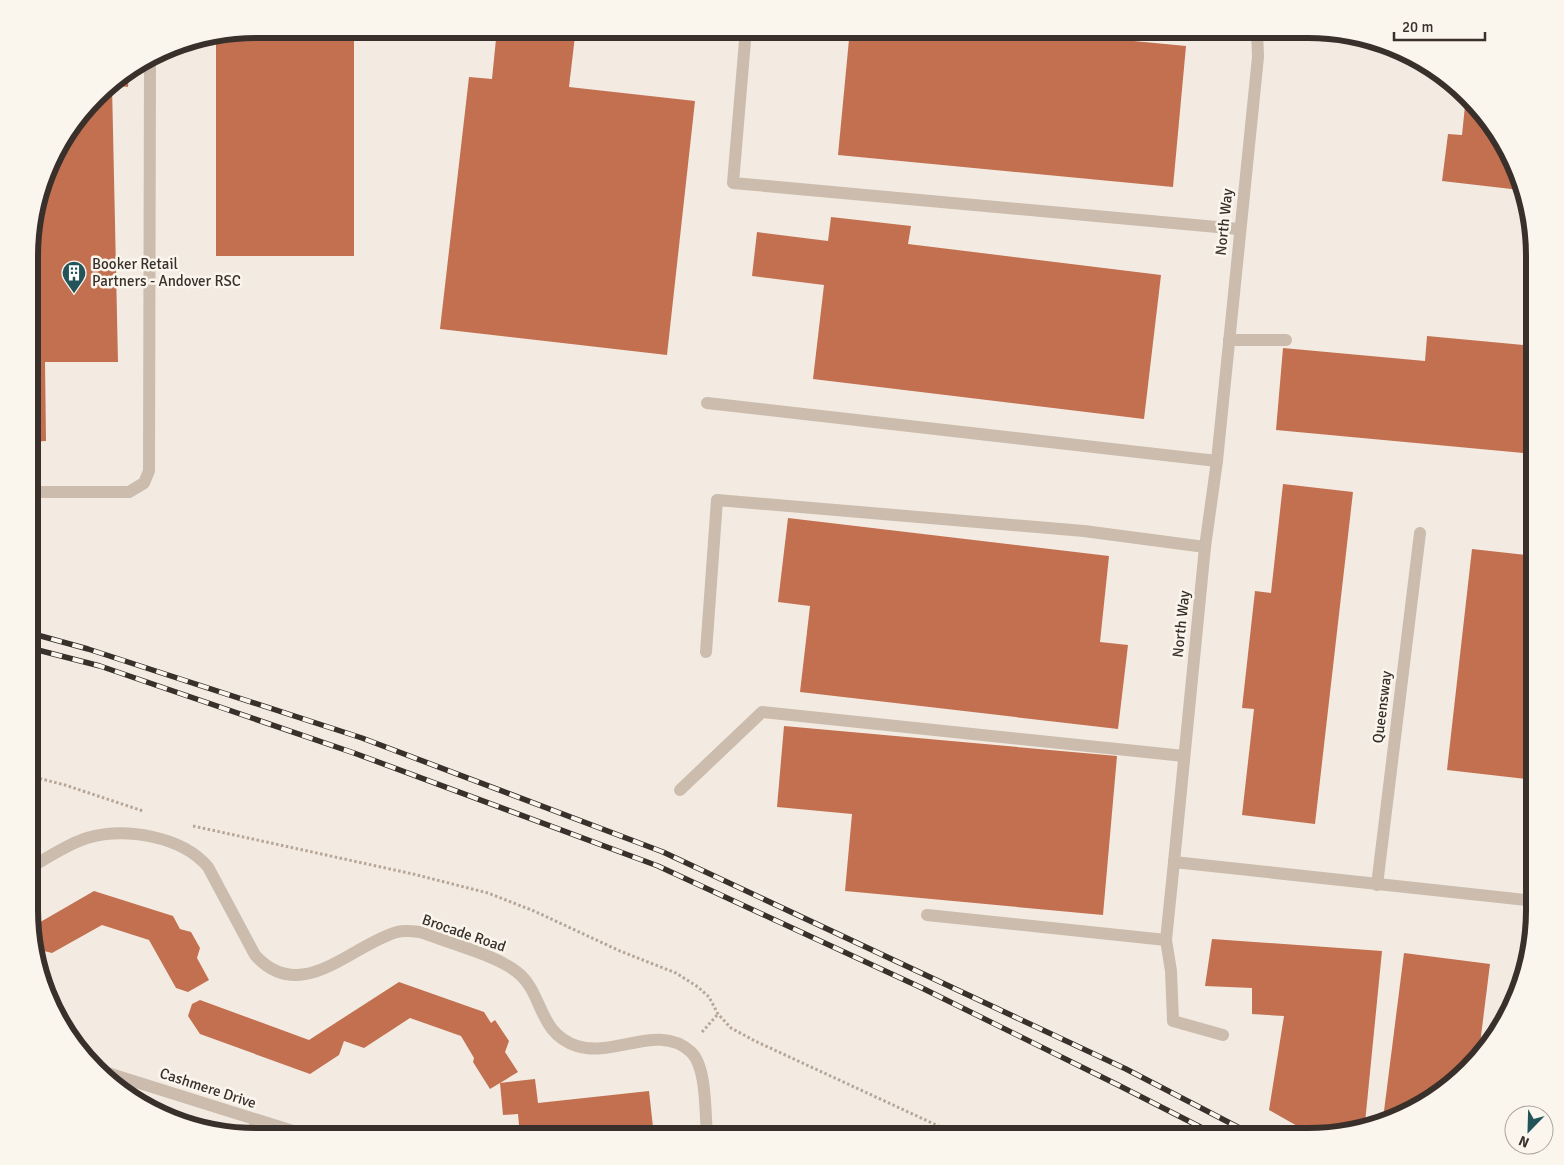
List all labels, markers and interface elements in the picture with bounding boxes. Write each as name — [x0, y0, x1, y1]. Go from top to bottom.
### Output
scale bar — [1394, 10, 1485, 42]
text: 20 m — [1402, 18, 1433, 36]
street label: North Way — [1212, 188, 1236, 256]
place label: Booker Retail Partners - Andover RSC — [92, 255, 241, 290]
building icon: Booker Retail Partners - Andover RSC — [61, 260, 87, 294]
street label: North Way — [1169, 590, 1193, 658]
street label: Queensway — [1369, 670, 1395, 744]
street label: Brocade Road — [420, 910, 508, 956]
street label: Cashmere Drive — [158, 1064, 258, 1112]
north arrow — [1504, 1105, 1554, 1155]
text: N — [1516, 1132, 1532, 1151]

